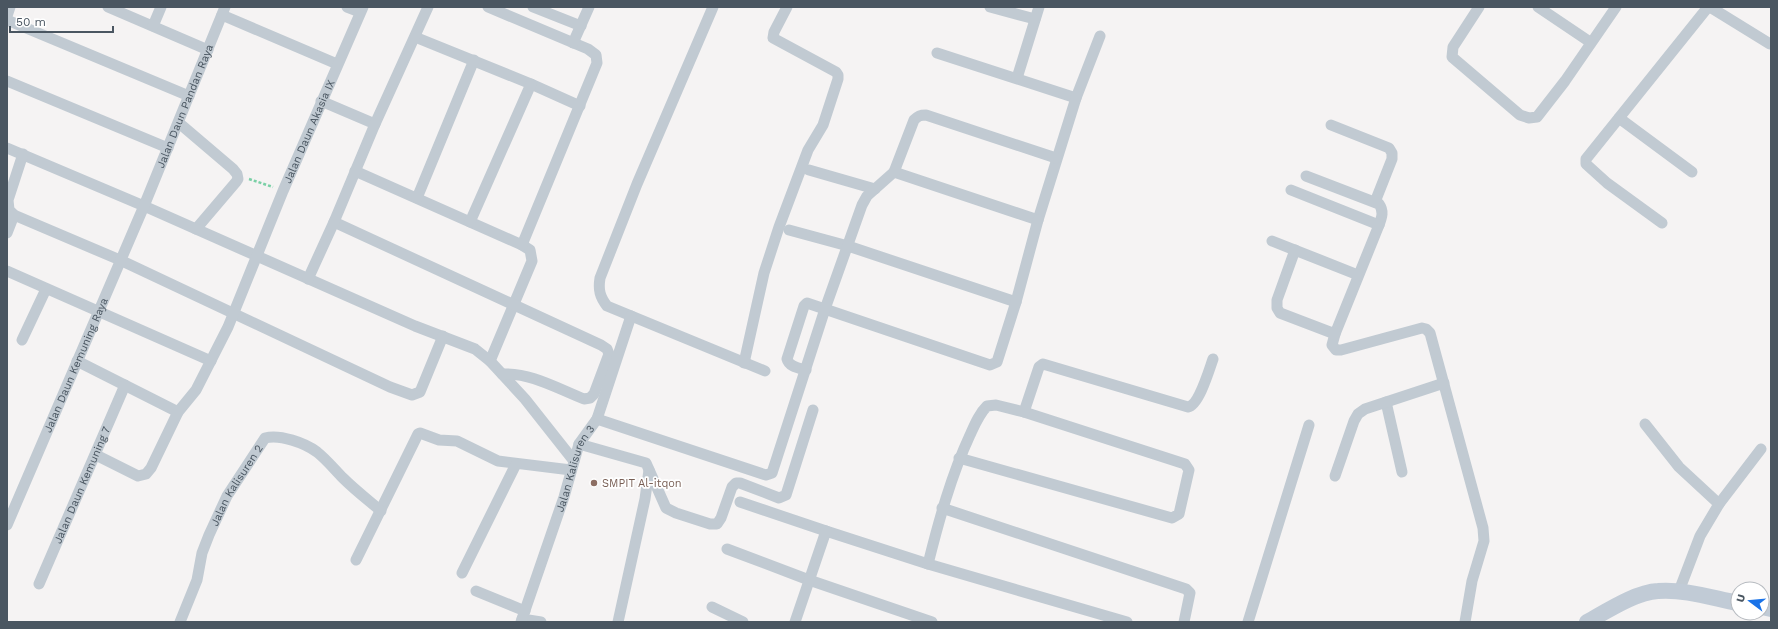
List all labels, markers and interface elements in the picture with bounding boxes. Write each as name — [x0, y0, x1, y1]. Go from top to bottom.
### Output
scale bar — [10, 8, 113, 34]
text: 50 m — [16, 15, 46, 29]
street label: Jalan Daun Pandan Raya — [154, 42, 216, 170]
street label: Jalan Daun Akasia IX — [281, 77, 337, 185]
street label: Jalan Daun Kemuning Raya — [41, 296, 110, 435]
street label: Jalan Kalisuren 3 — [553, 422, 597, 514]
street label: Jalan Daun Kemuning 7 — [51, 424, 113, 545]
street label: Jalan Kalisuren 2 — [208, 442, 265, 528]
place label: SMPIT Al-itqon — [602, 477, 682, 490]
marker: SMPIT Al-itqon — [589, 478, 599, 488]
north arrow — [1730, 581, 1770, 621]
text: U — [1734, 593, 1748, 604]

